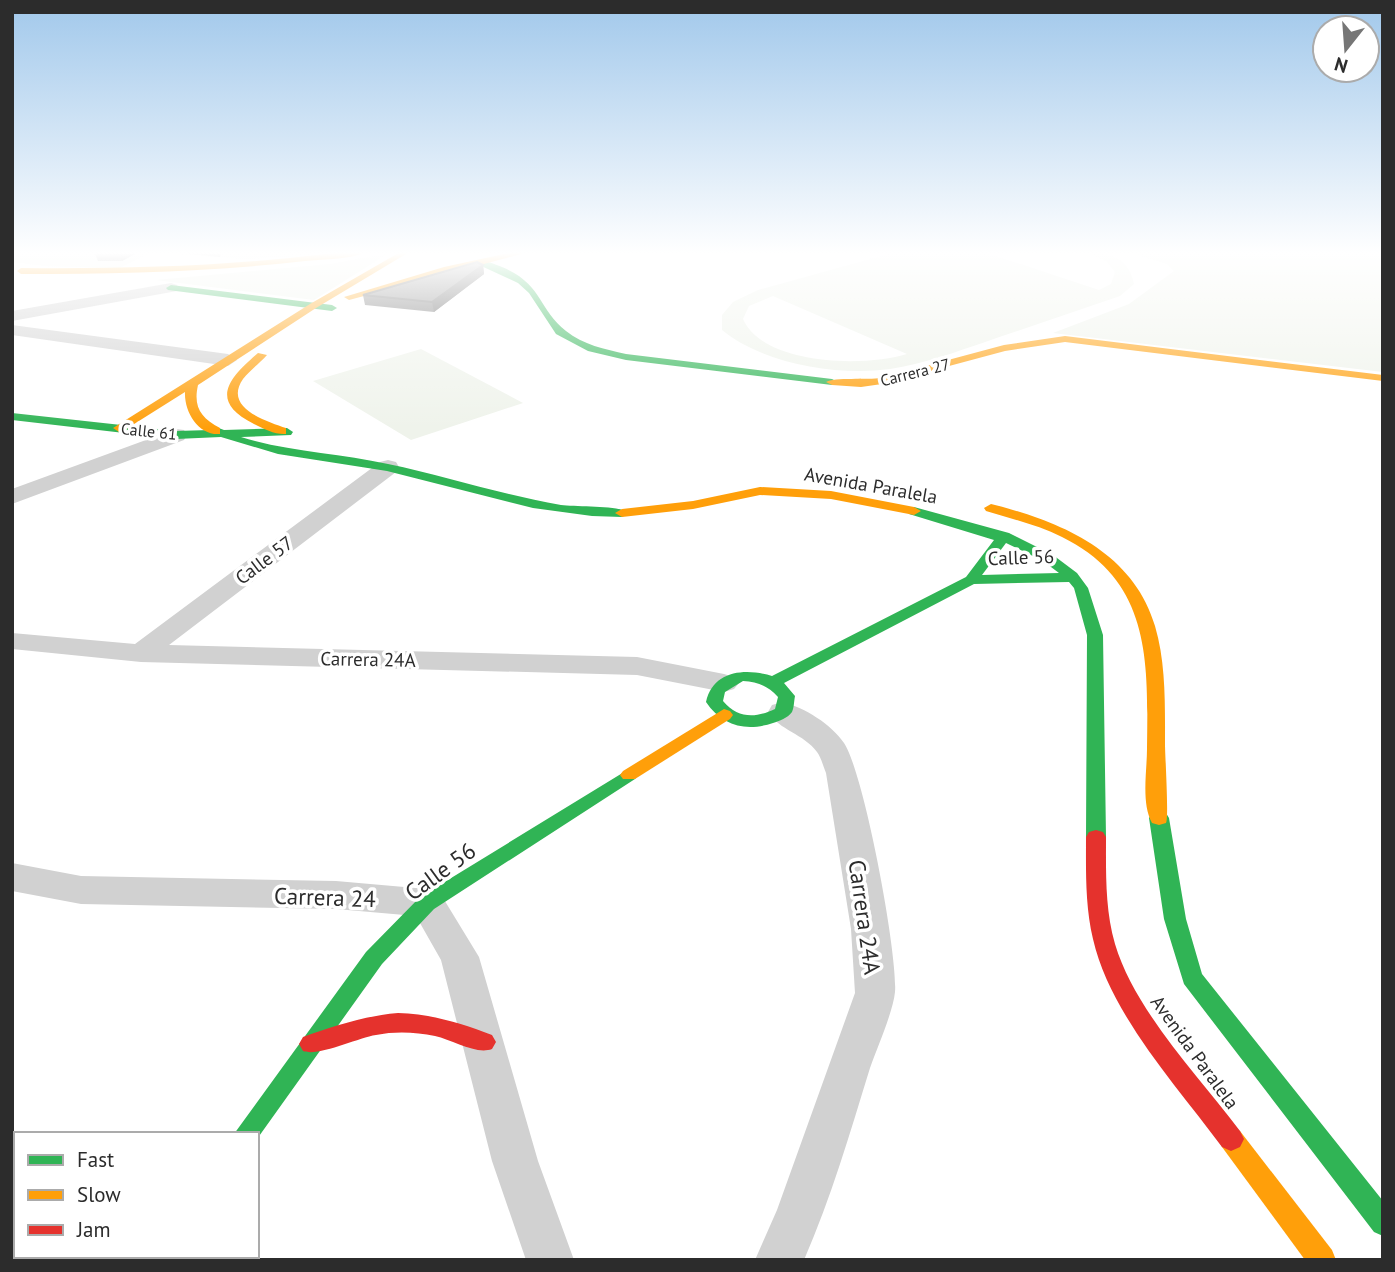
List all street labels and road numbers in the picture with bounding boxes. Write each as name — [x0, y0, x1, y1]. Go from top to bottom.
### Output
street label: Carrera 27 — [878, 354, 952, 390]
street label: Calle 61 — [120, 418, 178, 444]
street label: Avenida Paralela — [803, 461, 939, 509]
street label: Calle 57 — [230, 530, 298, 590]
street label: Calle 56 — [987, 544, 1055, 570]
street label: Carrera 24A — [320, 646, 416, 672]
street label: Calle 56 — [399, 836, 481, 906]
street label: Carrera 24A — [843, 858, 887, 977]
street label: Carrera 24 — [274, 881, 377, 913]
street label: Avenida Paralela — [1146, 990, 1244, 1114]

